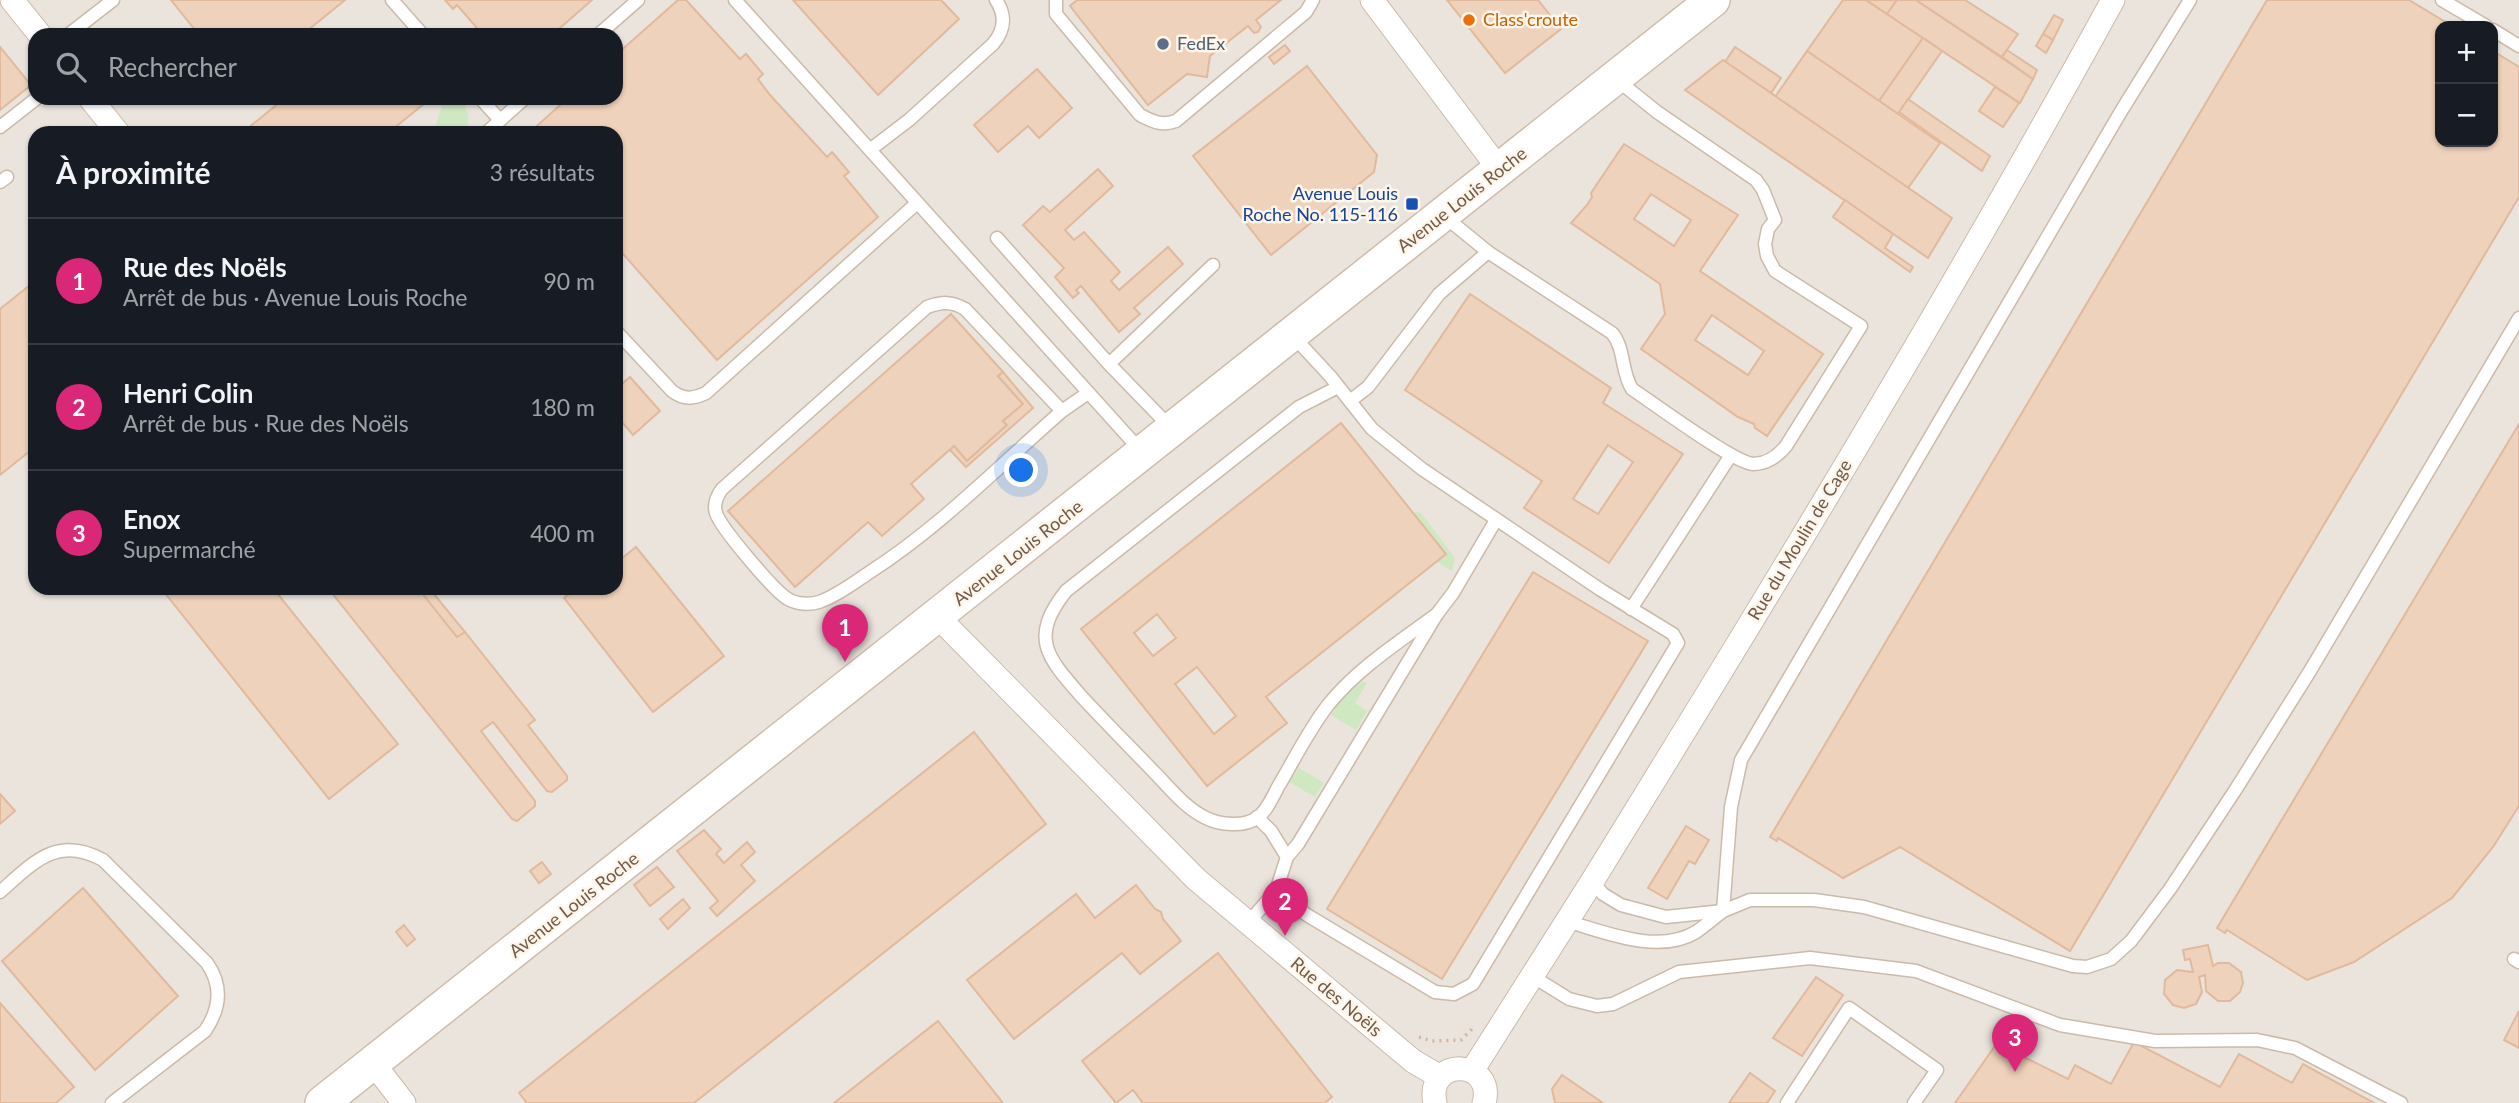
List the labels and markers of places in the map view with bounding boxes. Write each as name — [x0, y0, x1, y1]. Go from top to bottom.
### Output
place label: Class'croute — [1483, 8, 1578, 30]
marker: Class'croute — [1461, 12, 1477, 28]
place label: FedEx — [1177, 32, 1225, 54]
marker: FedEx — [1155, 36, 1171, 52]
place label: Avenue Louis Roche No. 115-116 — [1242, 182, 1398, 225]
marker: Avenue Louis Roche No. 115-116 — [1404, 196, 1420, 212]
pin: 1 — [822, 604, 868, 662]
pin: 2 — [1262, 878, 1308, 936]
pin: 3 — [1992, 1014, 2038, 1072]

